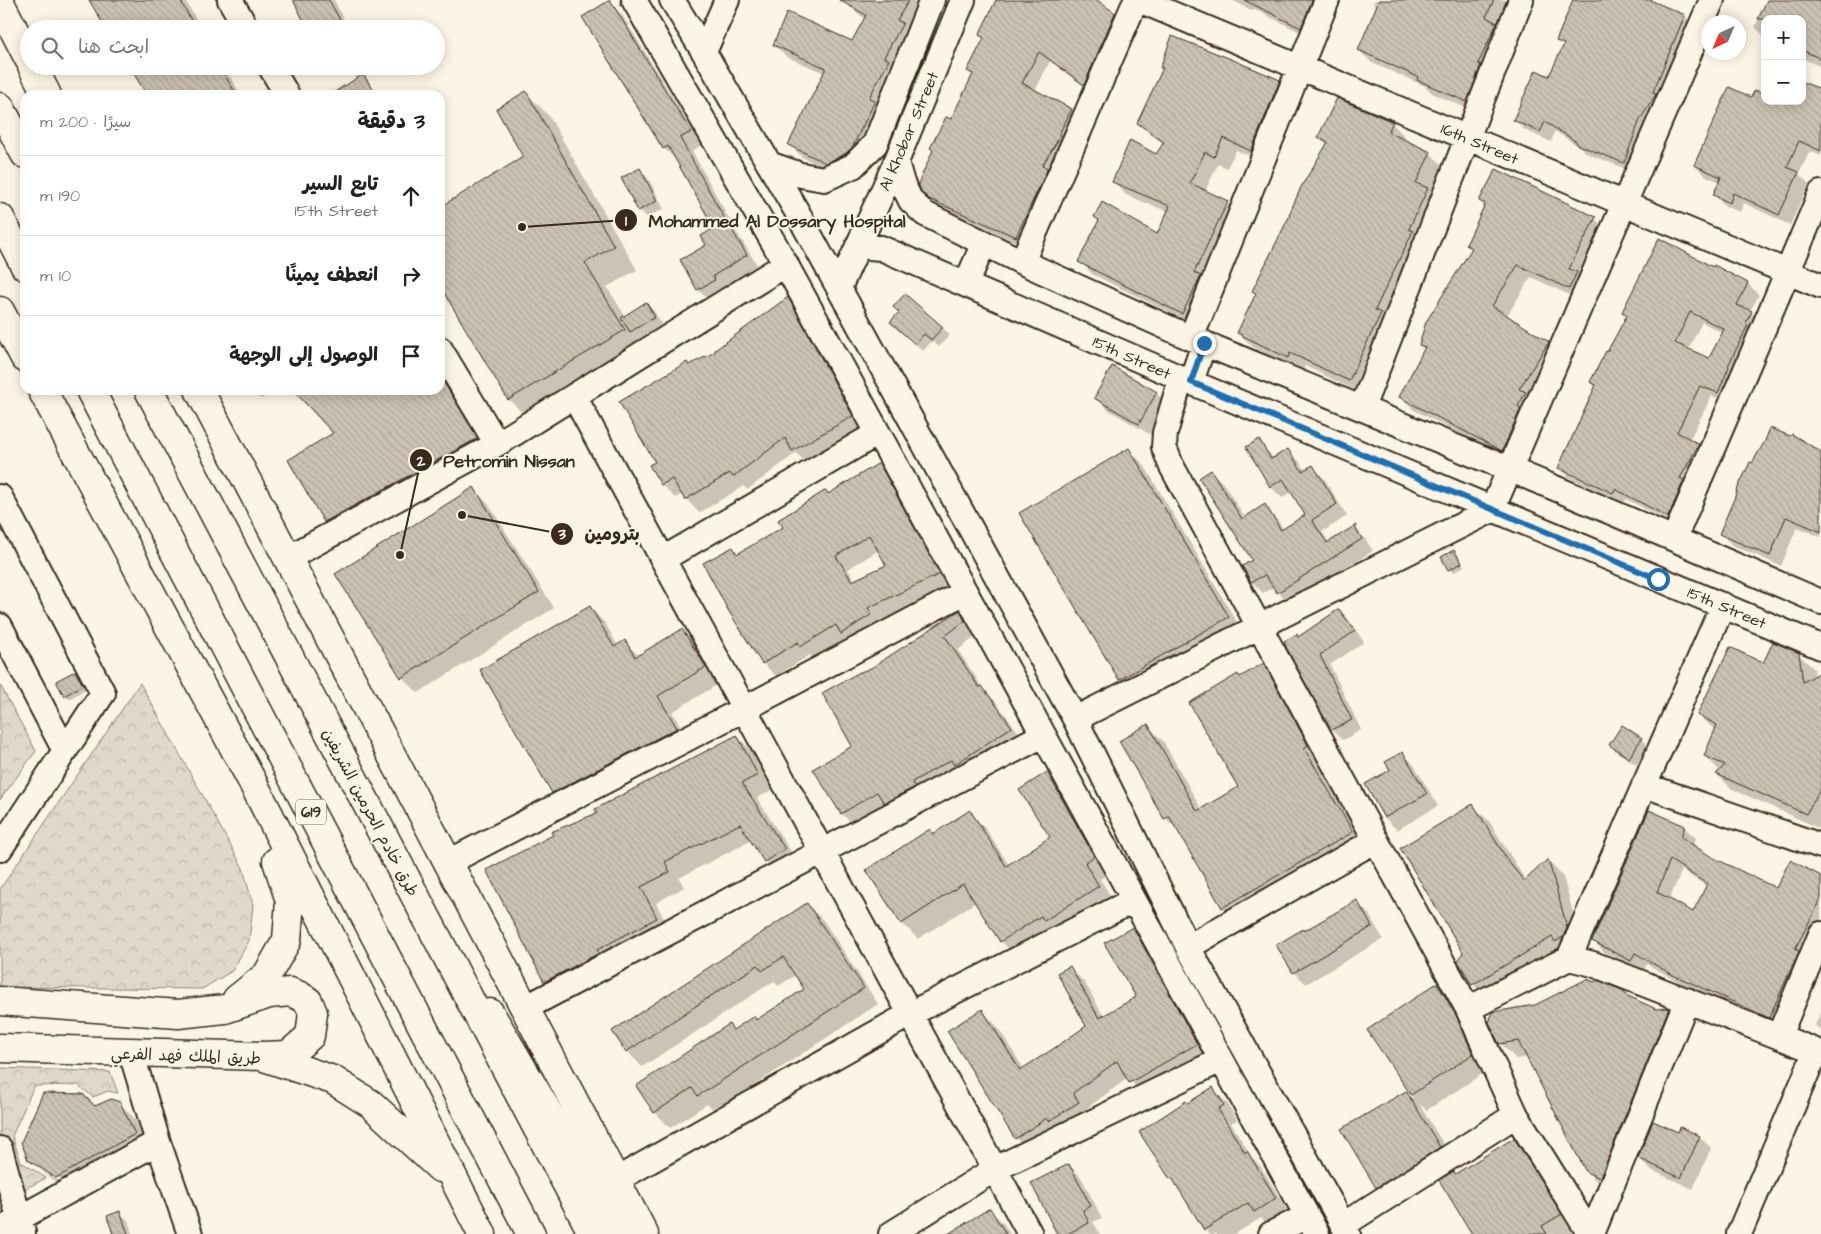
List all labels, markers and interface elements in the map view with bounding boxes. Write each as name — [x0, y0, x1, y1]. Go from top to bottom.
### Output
north arrow — [1701, 15, 1746, 60]
map controls — [1761, 15, 1806, 105]
button: + — [1761, 15, 1806, 60]
search box — [20, 20, 445, 75]
icon: search — [38, 34, 66, 62]
text: ابحث هنا — [78, 34, 149, 61]
button: − — [1761, 60, 1806, 105]
street label: Al Khobar Street — [874, 68, 944, 194]
text: 3 دقيقة — [357, 107, 425, 136]
text: سيرًا · 200 m — [40, 111, 131, 133]
street label: 16th Street — [1437, 118, 1522, 170]
text: تابع السير — [303, 171, 378, 198]
icon: ahead — [397, 182, 425, 210]
text: 190 m — [40, 185, 80, 207]
text: 15th Street — [294, 200, 378, 222]
callout: Mohammed Al Dossary Hospital — [614, 204, 916, 237]
text: Mohammed Al Dossary Hospital — [649, 209, 906, 235]
text: 1 — [625, 211, 627, 232]
text: انعطف يمينًا — [286, 262, 378, 289]
icon: right — [397, 262, 425, 290]
text: 10 m — [40, 265, 71, 287]
street label: 15th Street — [1089, 331, 1175, 385]
route end — [1193, 332, 1216, 355]
text: الوصول إلى الوجهة — [229, 342, 378, 369]
icon: arrive — [397, 342, 425, 370]
callout: Petromin Nissan — [408, 444, 585, 477]
text: Petromin Nissan — [443, 449, 575, 474]
text: 2 — [416, 451, 426, 472]
callout: بترومين — [550, 518, 650, 551]
text: بترومين — [584, 522, 640, 547]
text: 3 — [557, 524, 566, 545]
route start — [1647, 568, 1670, 591]
street label: 15th Street — [1684, 581, 1770, 635]
street label: طرق خادم الحرمين الشريفين — [316, 725, 424, 901]
road number: 619 — [296, 800, 326, 824]
street label: طريق الملك فهد الفرعي — [111, 1042, 261, 1073]

